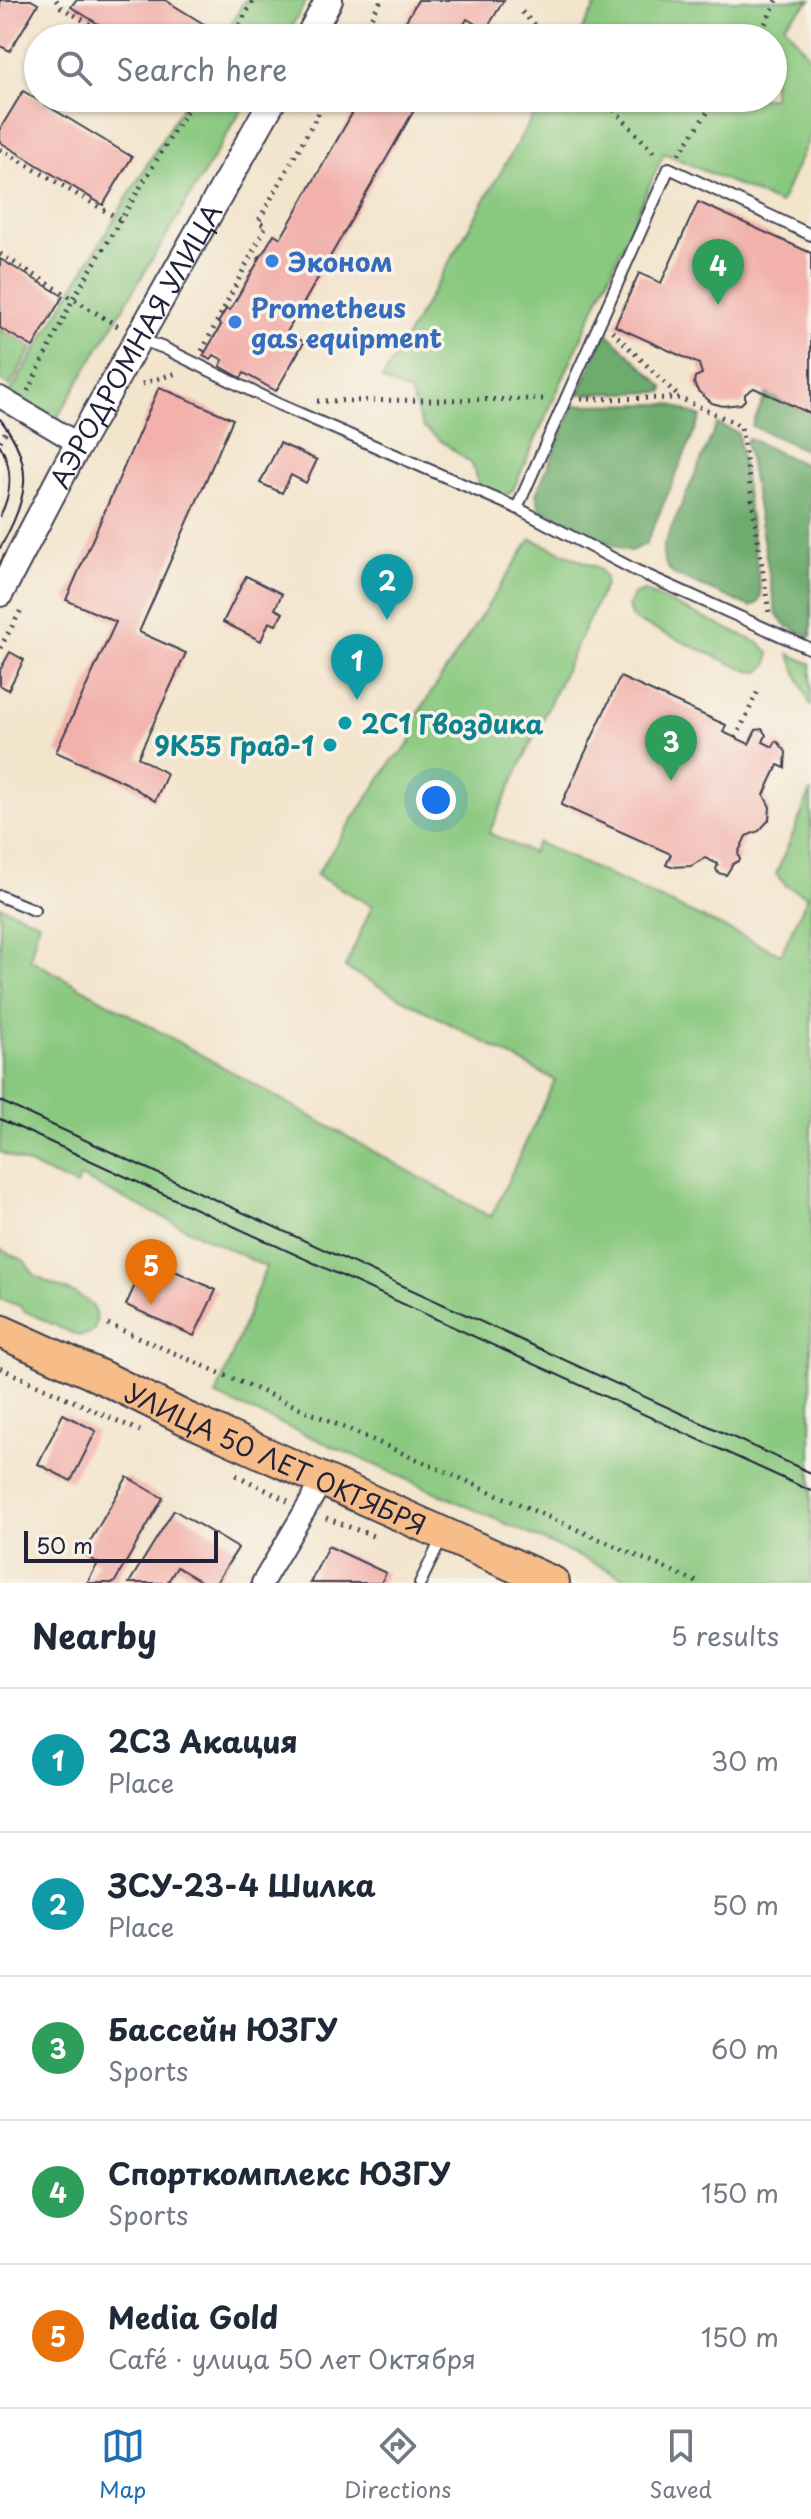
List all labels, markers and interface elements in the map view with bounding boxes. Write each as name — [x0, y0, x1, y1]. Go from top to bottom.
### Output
search box — [24, 24, 787, 112]
icon: search — [52, 46, 96, 90]
text: Search here — [116, 46, 288, 91]
street label: АЭРОДРОМНАЯ УЛИЦА — [39, 196, 230, 494]
pin: 4 — [692, 239, 744, 305]
place label: Эконом — [288, 242, 393, 281]
marker: Эконом — [263, 252, 281, 270]
place label: Prometheus gas equipment — [251, 288, 442, 357]
marker: Prometheus gas equipment — [226, 313, 244, 331]
pin: 2 — [361, 554, 413, 620]
pin: 1 — [331, 634, 383, 700]
place label: 2С1 Гвоздика — [361, 704, 544, 743]
marker: 2С1 Гвоздика — [336, 714, 354, 732]
pin: 3 — [645, 715, 697, 781]
place label: 9К55 Град-1 — [154, 726, 314, 765]
marker: 9К55 Град-1 — [321, 736, 339, 754]
your location — [416, 780, 456, 820]
pin: 5 — [125, 1239, 177, 1305]
street label: УЛИЦА 50 ЛЕТ ОКТЯБРЯ — [119, 1372, 433, 1543]
scale bar — [24, 1527, 218, 1563]
text: 50 m — [36, 1528, 93, 1561]
text: Nearby — [32, 1609, 157, 1661]
text: 5 results — [671, 1616, 779, 1655]
text: 2С3 Акация — [108, 1718, 298, 1763]
text: 1 — [52, 1741, 64, 1780]
text: 30 m — [711, 1741, 779, 1780]
text: Place — [108, 1763, 174, 1802]
text: ЗСУ-23-4 Шилка — [108, 1862, 376, 1907]
text: 2 — [49, 1885, 67, 1924]
text: 50 m — [712, 1885, 779, 1924]
text: Place — [108, 1907, 174, 1946]
text: Бассейн ЮЗГУ — [108, 2006, 337, 2051]
text: 3 — [49, 2029, 67, 2068]
text: 60 m — [711, 2029, 779, 2068]
text: Sports — [108, 2051, 188, 2090]
text: Спорткомплекс ЮЗГУ — [108, 2150, 450, 2195]
text: 4 — [49, 2173, 67, 2212]
text: 150 m — [701, 2173, 779, 2212]
text: Sports — [108, 2195, 188, 2234]
text: Media Gold — [108, 2294, 278, 2339]
text: 5 — [50, 2317, 66, 2356]
text: 150 m — [701, 2317, 779, 2356]
text: Café · улица 50 лет Октября — [108, 2339, 476, 2378]
tab: Map — [99, 2424, 146, 2505]
tab: Directions — [344, 2424, 451, 2505]
tab: Saved — [649, 2424, 712, 2505]

